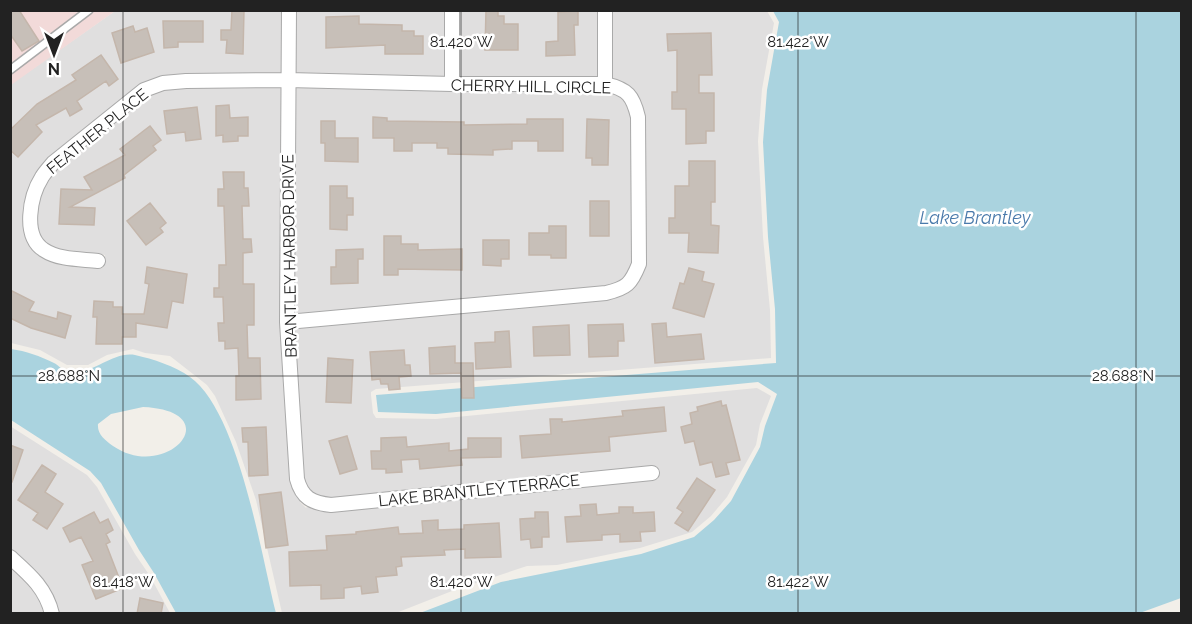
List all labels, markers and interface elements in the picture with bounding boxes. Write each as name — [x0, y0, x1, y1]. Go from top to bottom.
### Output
north arrow — [24, 24, 84, 84]
text: 81.420°W — [430, 33, 493, 51]
text: 81.422°W — [767, 33, 829, 51]
text: N — [48, 59, 60, 78]
street label: CHERRY HILL CIRCLE — [451, 76, 612, 97]
street label: FEATHER PLACE — [43, 84, 152, 178]
street label: BRANTLEY HARBOR DRIVE — [278, 154, 301, 358]
water label: Lake Brantley — [920, 207, 1032, 228]
text: 28.688°N — [38, 367, 100, 385]
text: 28.688°N — [1092, 367, 1154, 385]
street label: LAKE BRANTLEY TERRACE — [377, 470, 581, 511]
text: 81.418°W — [92, 573, 154, 591]
text: 81.420°W — [430, 573, 493, 591]
text: 81.422°W — [767, 573, 829, 591]

